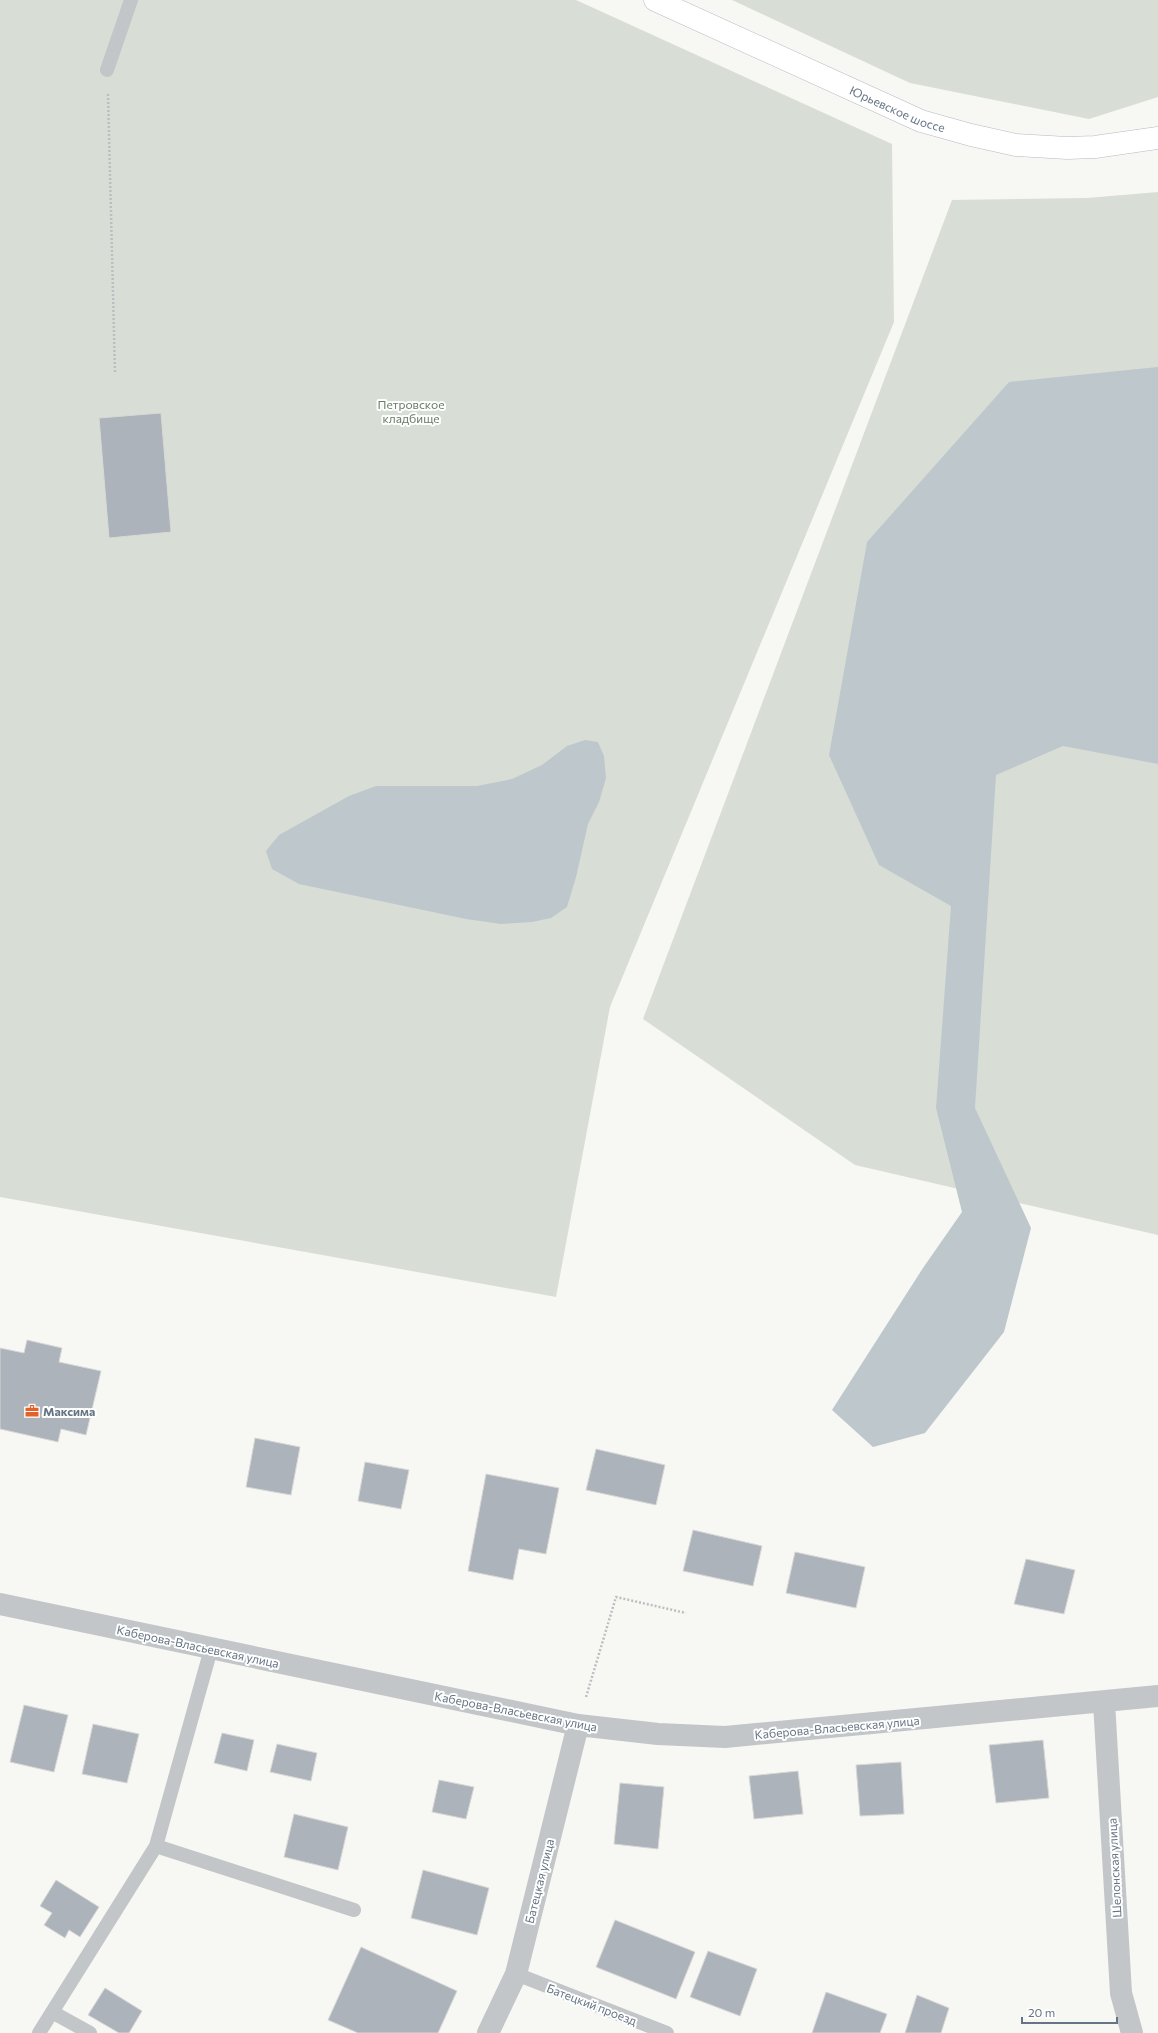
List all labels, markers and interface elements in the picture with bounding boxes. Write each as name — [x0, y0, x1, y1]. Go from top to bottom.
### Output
street label: Юрьевское шоссе — [848, 83, 947, 134]
park label: Петровское кладбище — [377, 397, 445, 425]
office icon: Максима — [24, 1403, 40, 1419]
place label: Максима — [43, 1404, 95, 1418]
street label: Каберова-Власьевская улица — [116, 1622, 280, 1670]
street label: Каберова-Власьевская улица — [433, 1688, 599, 1734]
street label: Каберова-Власьевская улица — [754, 1713, 920, 1741]
street label: Шелонская улица — [1104, 1818, 1124, 1918]
street label: Батецкая улица — [522, 1837, 556, 1925]
street label: Батецкий проезд — [545, 1980, 639, 2028]
scale bar — [1022, 1999, 1117, 2025]
text: 20 m — [1028, 2005, 1055, 2019]

